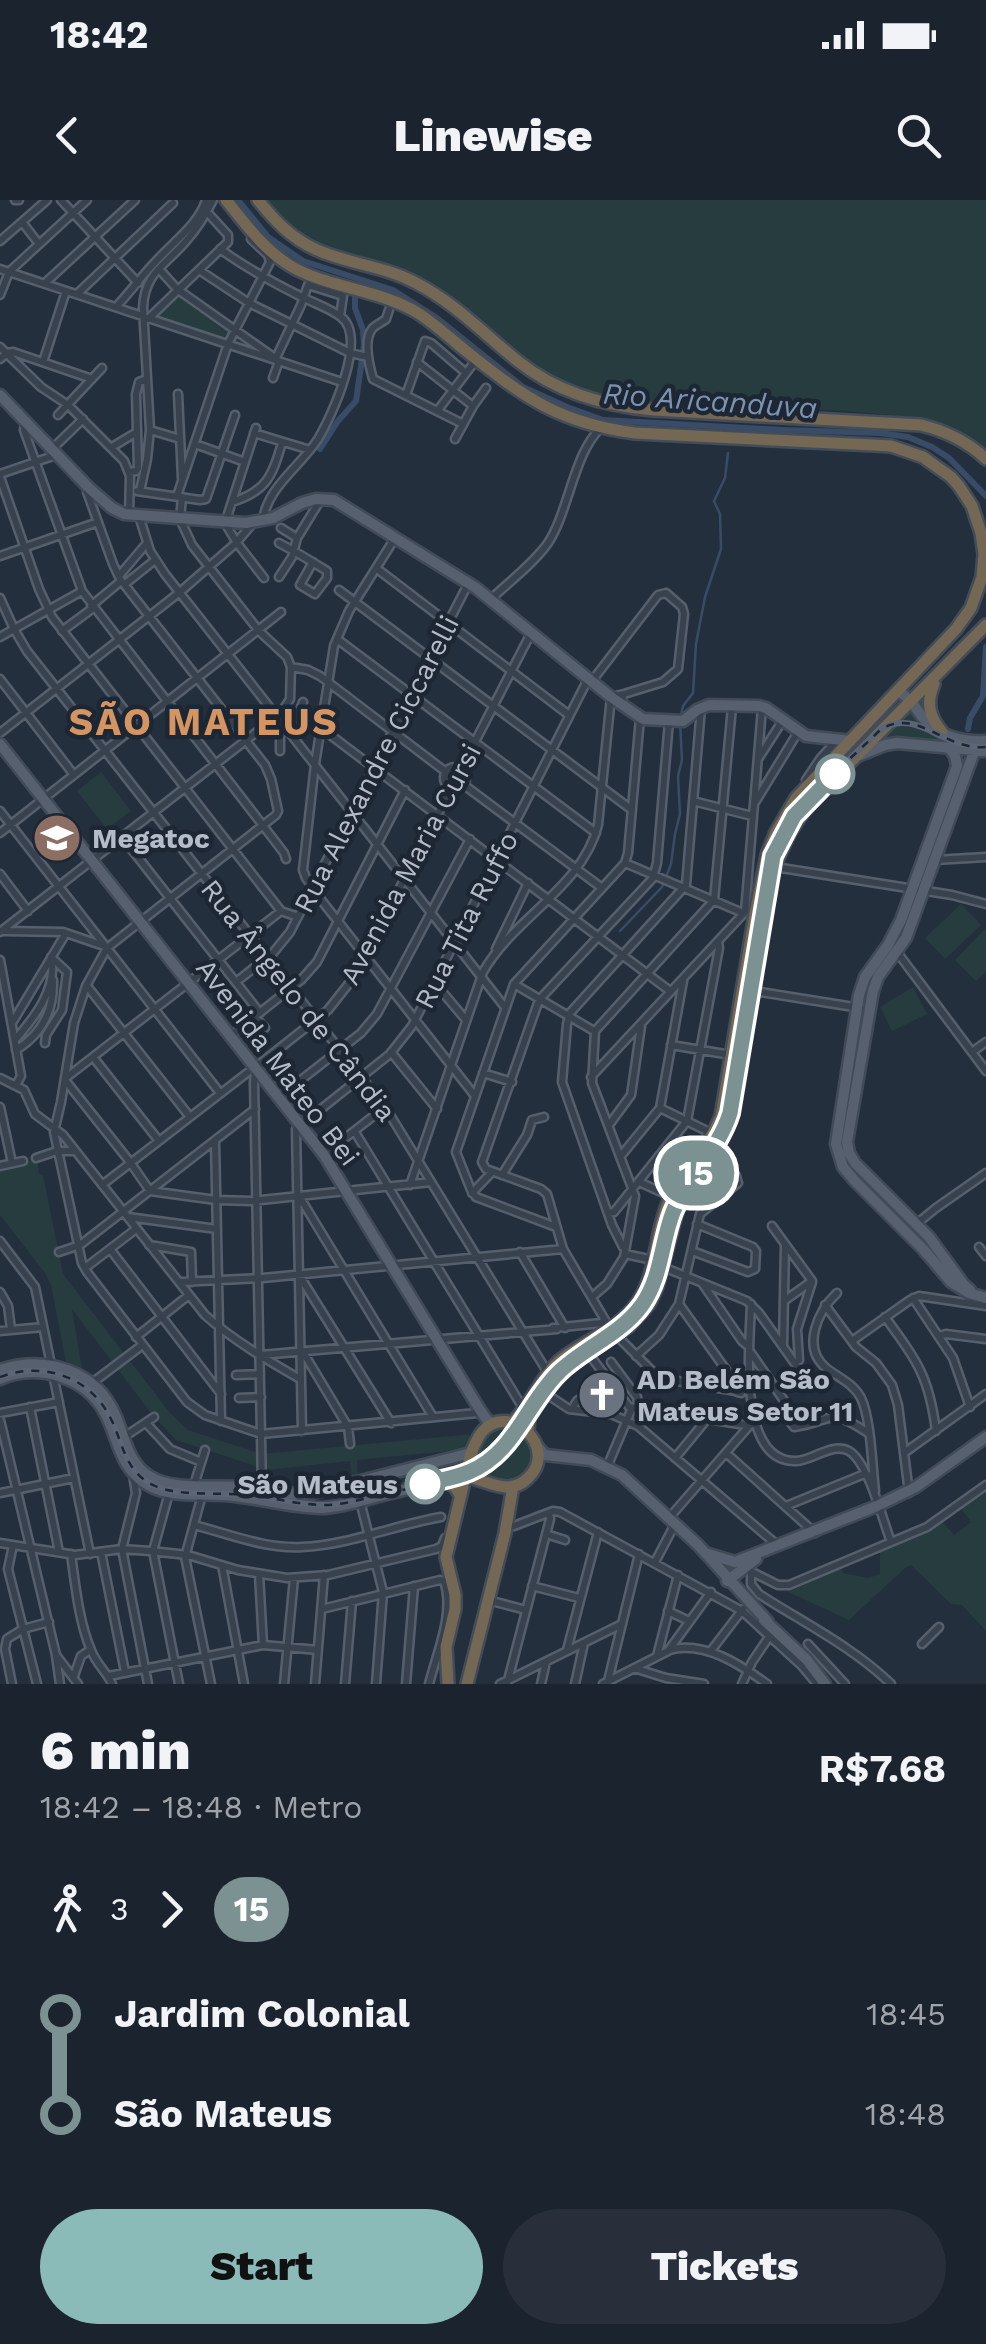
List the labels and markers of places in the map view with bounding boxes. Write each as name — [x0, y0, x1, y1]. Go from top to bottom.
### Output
unlabelled marker — [816, 755, 854, 793]
school or university icon: Megatoc — [31, 812, 83, 864]
place label: Megatoc — [92, 822, 210, 855]
place label: AD Belém São Mateus Setor 11 — [637, 1363, 853, 1428]
church icon: AD Belém São Mateus Setor 11 — [576, 1369, 628, 1421]
marker: São Mateus — [406, 1465, 444, 1503]
place label: São Mateus — [237, 1468, 398, 1501]

